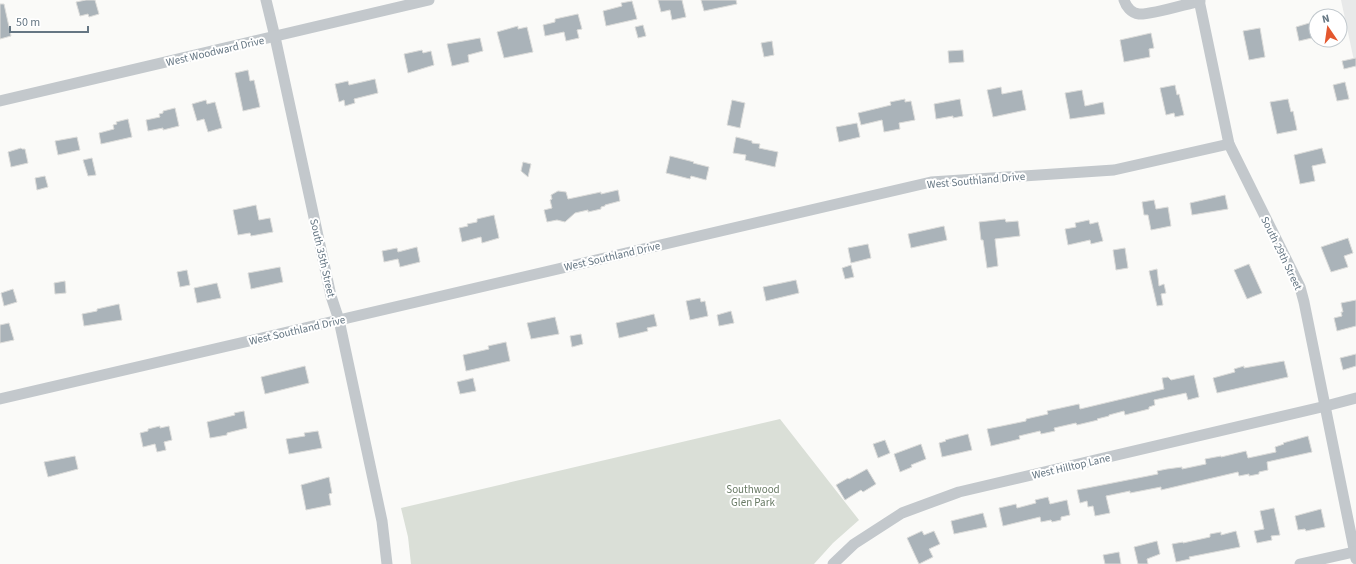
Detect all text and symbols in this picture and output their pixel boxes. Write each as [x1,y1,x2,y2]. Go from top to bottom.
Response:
scale bar [10,8,88,34]
north arrow [1308,8,1348,48]
text: N [1321,11,1331,27]
text: 50 m [16,14,40,31]
street label: West Woodward Drive [165,33,266,70]
street label: West Southland Drive [926,169,1026,192]
street label: South 29th Street [1257,214,1306,293]
street label: South 35th Street [306,217,339,299]
street label: West Southland Drive [562,238,662,275]
street label: West Southland Drive [247,312,347,349]
street label: West Hilltop Lane [1030,450,1112,483]
park label: Southwood Glen Park [726,482,780,510]

